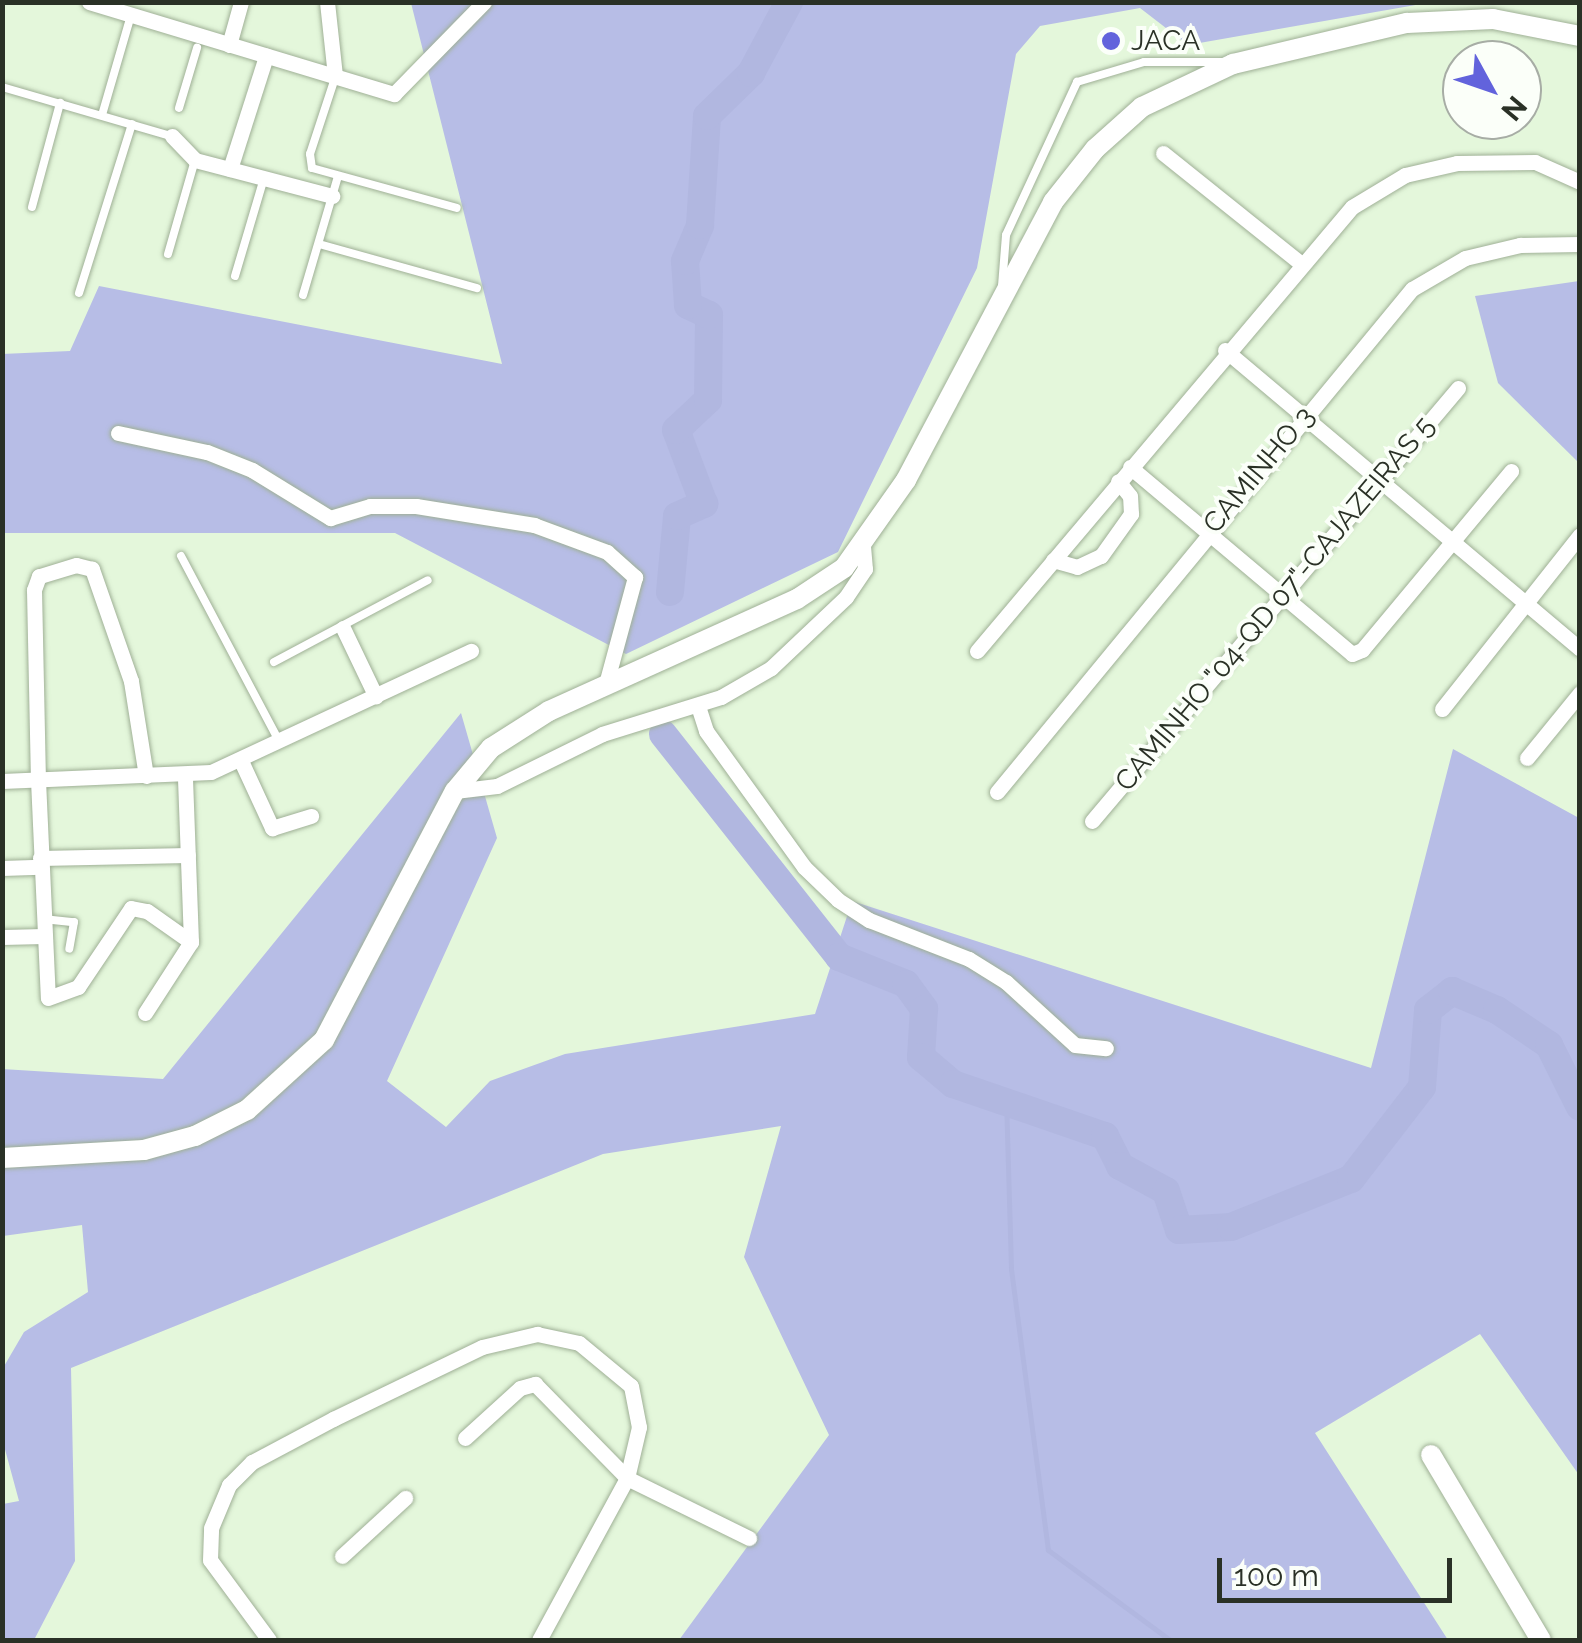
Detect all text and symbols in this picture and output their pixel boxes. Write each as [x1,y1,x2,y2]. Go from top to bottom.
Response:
place label: JACA [1131,24,1200,58]
marker: JACA [1100,30,1122,52]
north arrow [1442,40,1542,140]
text: N [1494,90,1533,127]
street label: CAMINHO 3 [1196,400,1322,540]
street label: CAMINHO "04-QD 07"-CAJAZEIRAS 5 [1108,410,1442,798]
scale bar [1222,1538,1457,1600]
text: 100 m [1234,1558,1319,1593]

